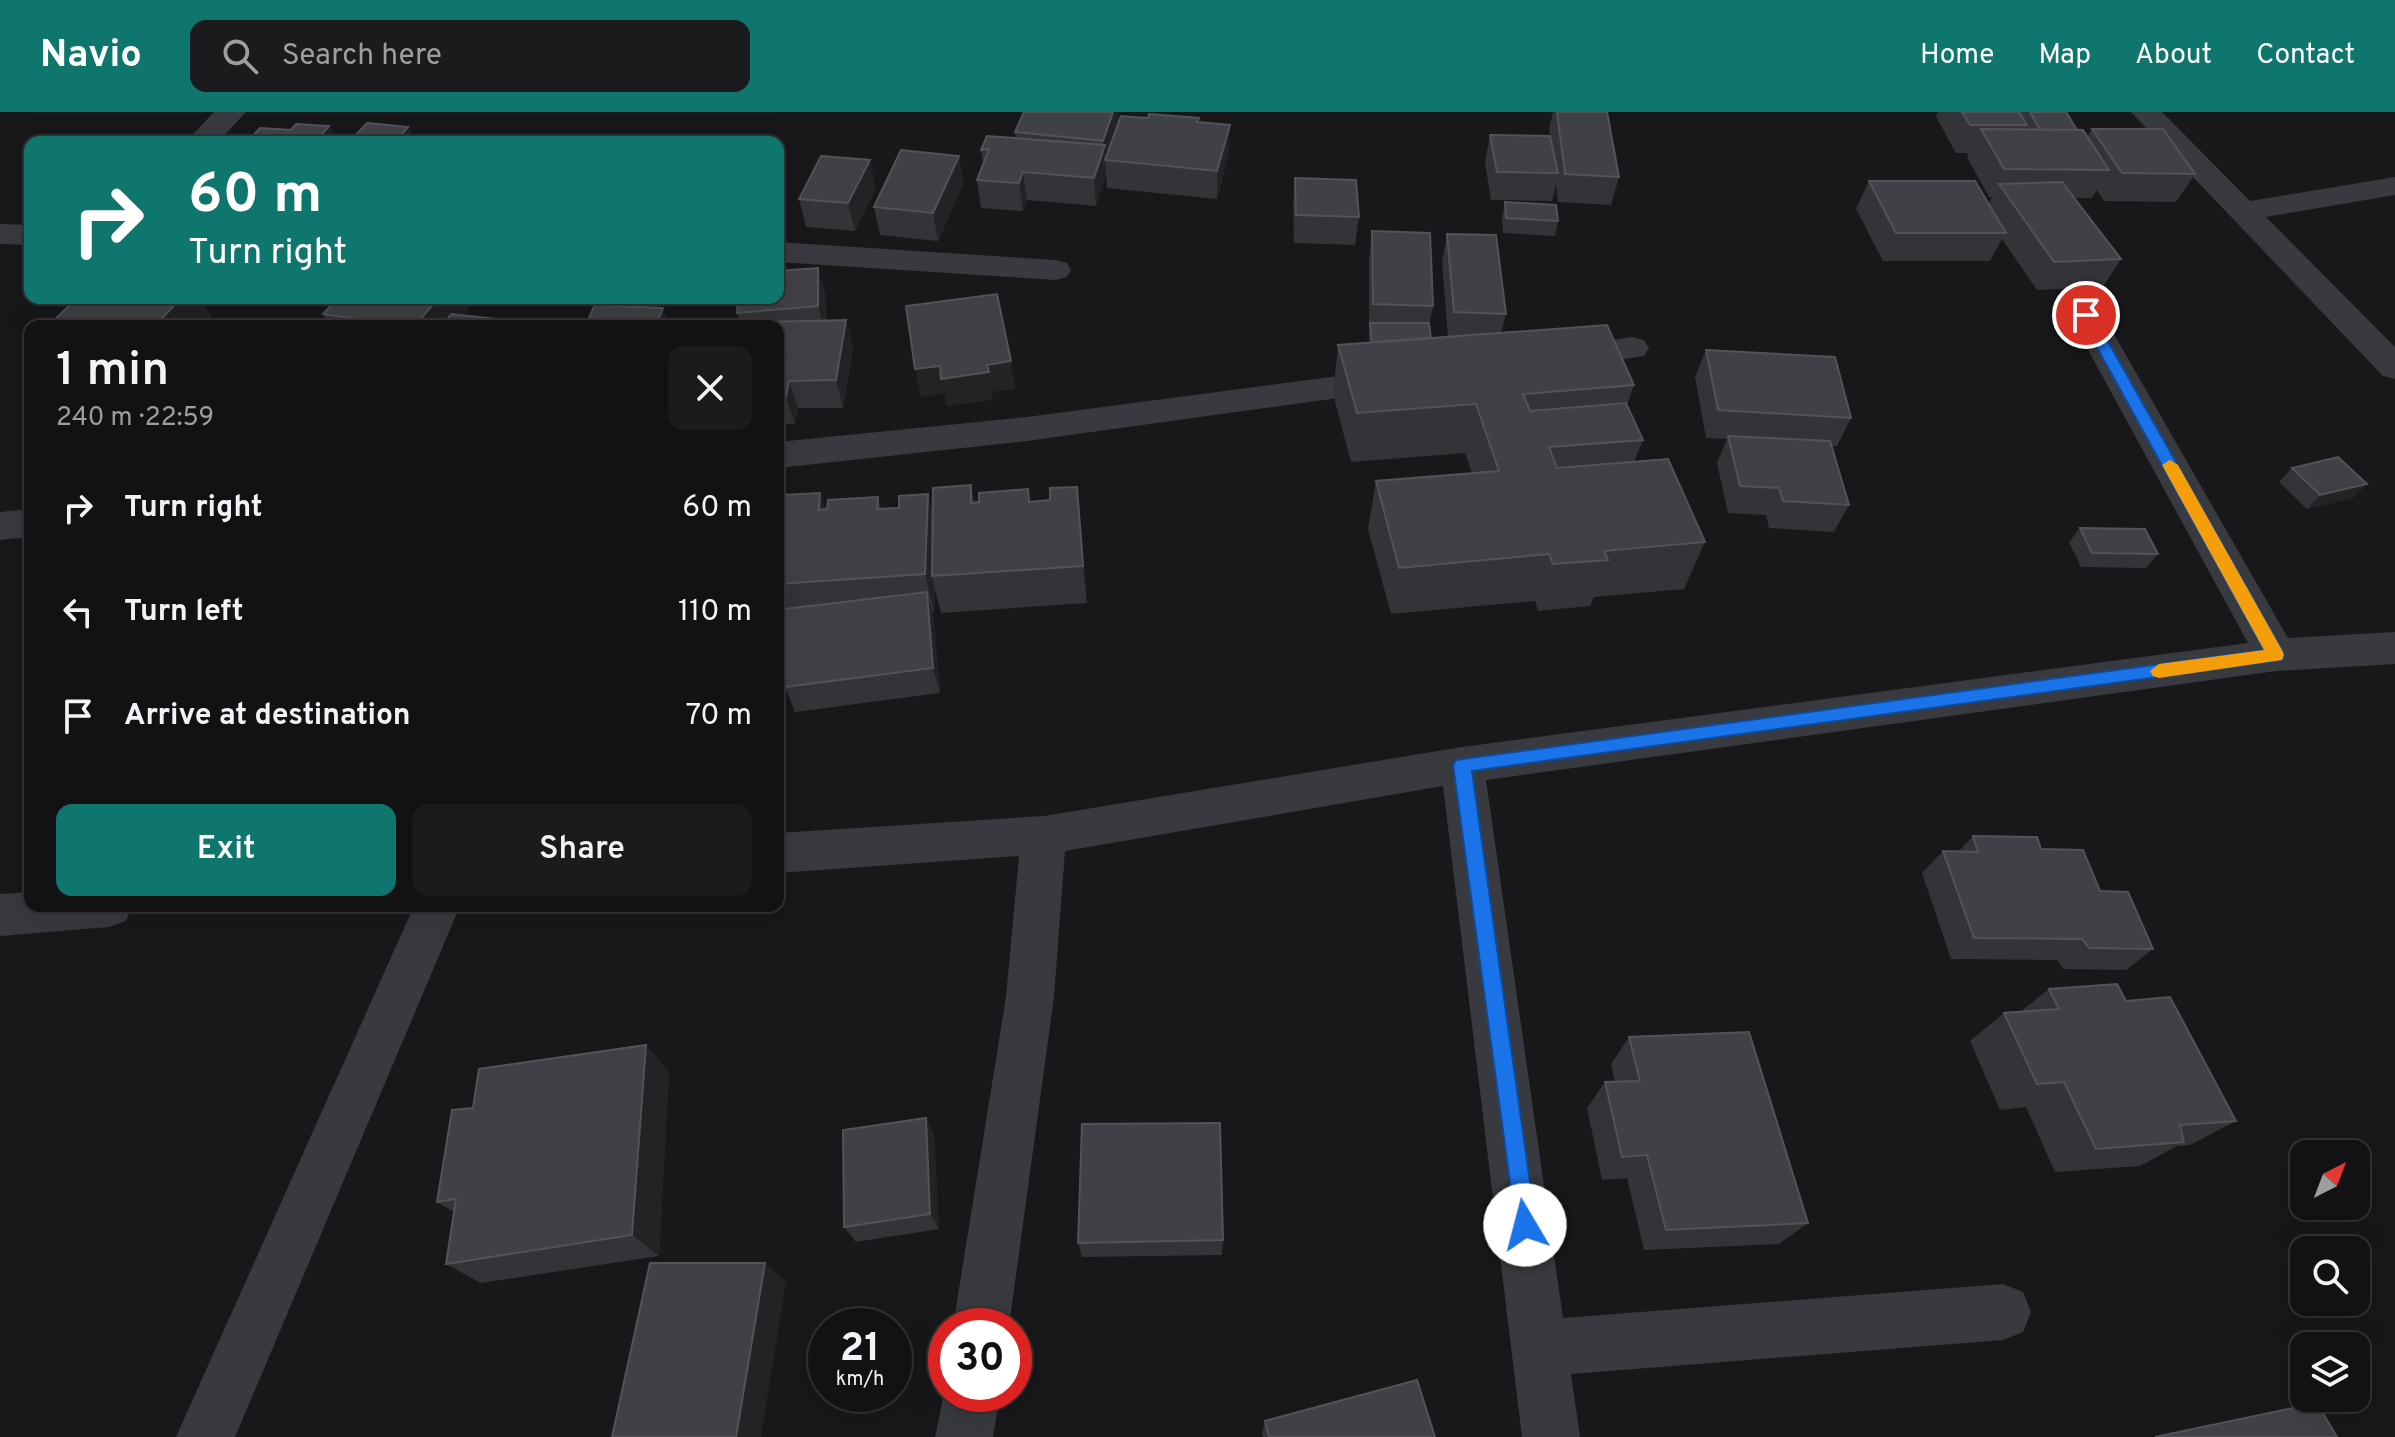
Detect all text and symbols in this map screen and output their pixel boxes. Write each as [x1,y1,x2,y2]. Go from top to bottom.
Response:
search box [190,20,750,92]
text: Navio [40,32,142,81]
icon: search [218,34,262,78]
text: Search here [282,38,442,75]
text: Home [1920,38,1994,74]
text: Map [2038,38,2091,74]
text: About [2135,38,2212,74]
text: Contact [2256,38,2355,74]
text: 60 m [188,162,322,232]
icon: right [56,168,160,272]
text: Turn right [188,231,347,277]
pin [2052,281,2120,349]
icon: arrive [2064,293,2108,337]
text: 1 min [56,342,169,402]
button: close [668,346,752,430]
text: 240 m · 22:59 [56,402,214,435]
icon: right [56,486,100,530]
text: Turn right [124,490,262,527]
text: 60 m [682,490,752,527]
icon: left [56,590,100,634]
text: Turn left [124,594,244,631]
text: 110 m [678,594,752,631]
icon: arrive [56,694,100,738]
text: Arrive at destination [124,698,410,735]
text: 70 m [686,698,752,735]
button: Exit [56,804,396,896]
button: Share [412,804,752,896]
north arrow [2290,1140,2370,1220]
map controls [2290,1140,2370,1412]
position arrow [1483,1183,1567,1267]
button: search [2290,1236,2370,1316]
speed limit sign: 30 [928,1308,1032,1412]
text: 21 [840,1325,880,1375]
button: layers [2290,1332,2370,1412]
text: km/h [836,1367,884,1393]

